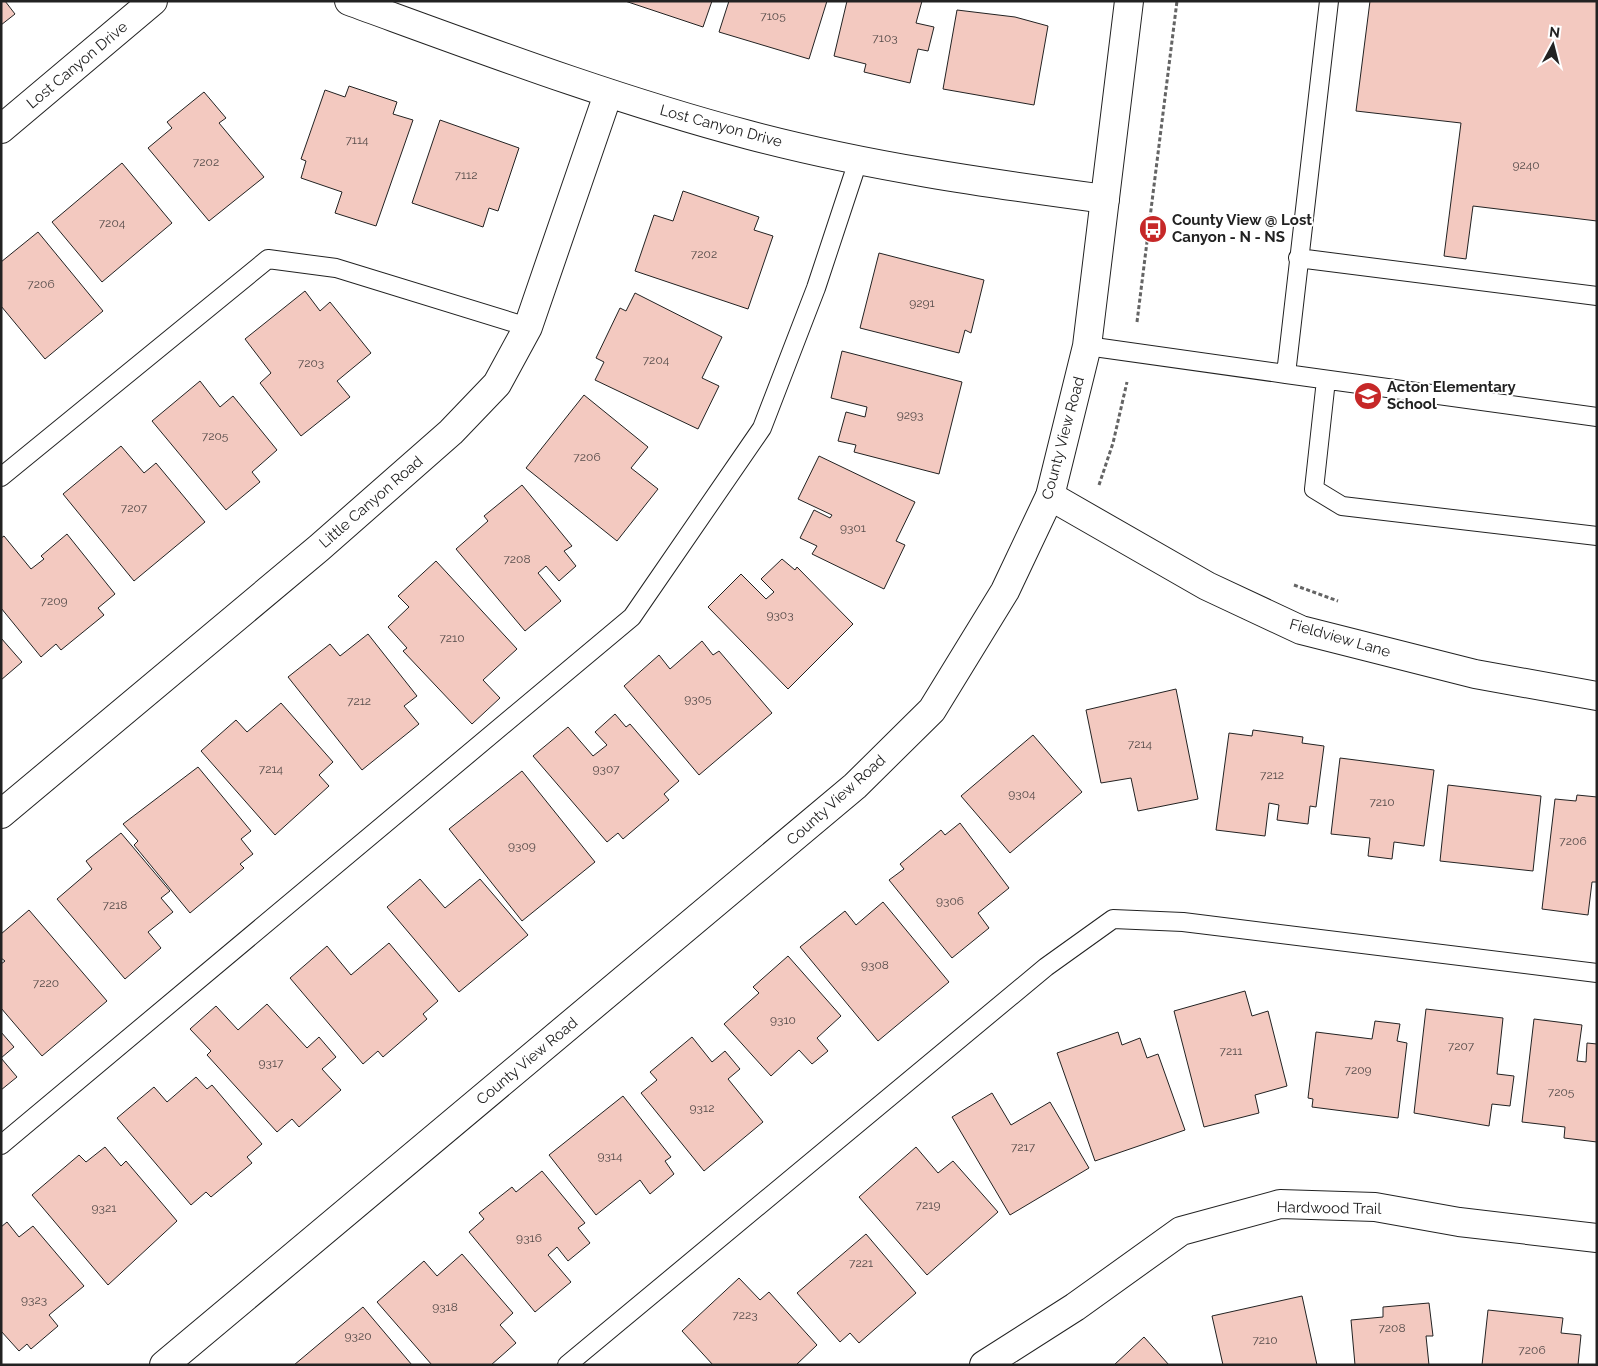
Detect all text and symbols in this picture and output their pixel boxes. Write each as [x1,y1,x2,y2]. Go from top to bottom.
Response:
house number: 7105 [760,9,786,23]
street label: Lost Canyon Drive [23,18,131,112]
north arrow [1528,20,1578,70]
text: N [1548,24,1561,41]
house number: 7103 [872,31,898,45]
street label: Lost Canyon Drive [658,101,784,151]
house number: 7114 [345,133,369,147]
house number: 7202 [193,155,219,169]
house number: 9240 [1512,158,1540,172]
house number: 7112 [455,168,477,182]
place label: County View @ Lost Canyon - N - NS [1172,211,1312,246]
bus stop icon: County View @ Lost Canyon - N - NS [1138,214,1168,244]
house number: 7204 [99,216,126,230]
house number: 7202 [691,247,717,261]
house number: 7206 [27,277,55,291]
house number: 9291 [909,296,935,310]
house number: 7204 [643,353,670,367]
house number: 7203 [298,356,324,370]
street label: County View Road [1038,375,1088,501]
place label: Acton Elementary School [1387,378,1517,413]
school or university icon: Acton Elementary School [1353,381,1383,411]
house number: 9293 [897,408,923,422]
house number: 7205 [202,429,229,443]
house number: 7206 [573,450,601,464]
street label: Little Canyon Road [316,452,426,552]
house number: 7207 [121,501,148,515]
house number: 9301 [840,521,866,535]
house number: 7208 [503,552,531,566]
house number: 7209 [40,594,68,608]
house number: 9303 [766,608,794,622]
street label: Fieldview Lane [1287,615,1393,661]
house number: 7210 [439,631,465,645]
house number: 9305 [684,692,712,706]
house number: 7212 [347,694,371,708]
house number: 7214 [1128,737,1153,751]
street label: County View Road [783,751,889,849]
house number: 7214 [259,762,284,776]
house number: 9307 [592,762,620,776]
house number: 7212 [1260,768,1284,782]
house number: 9304 [1008,787,1036,801]
house number: 7210 [1369,795,1395,809]
house number: 7206 [1559,834,1587,848]
house number: 9309 [508,839,536,853]
house number: 9306 [936,894,964,908]
house number: 7218 [103,898,127,912]
house number: 9308 [861,958,889,972]
house number: 7220 [33,976,59,990]
street label: County View Road [473,1013,581,1109]
house number: 9310 [770,1013,796,1027]
house number: 7207 [1448,1039,1475,1053]
house number: 7211 [1220,1044,1242,1058]
house number: 9317 [259,1056,284,1070]
house number: 7209 [1344,1063,1372,1077]
house number: 7205 [1548,1085,1575,1099]
house number: 9312 [690,1101,714,1115]
house number: 7217 [1011,1140,1036,1154]
house number: 9314 [597,1149,623,1163]
house number: 7219 [916,1198,940,1212]
street label: Hardwood Trail [1277,1198,1382,1218]
house number: 9321 [92,1201,116,1215]
house number: 9316 [516,1231,542,1245]
house number: 7221 [849,1256,873,1270]
house number: 9323 [21,1293,47,1307]
house number: 9318 [432,1300,458,1314]
house number: 7223 [732,1308,758,1322]
house number: 7208 [1378,1321,1406,1335]
house number: 9320 [344,1329,372,1343]
house number: 7210 [1252,1333,1278,1347]
house number: 7206 [1518,1343,1546,1357]

